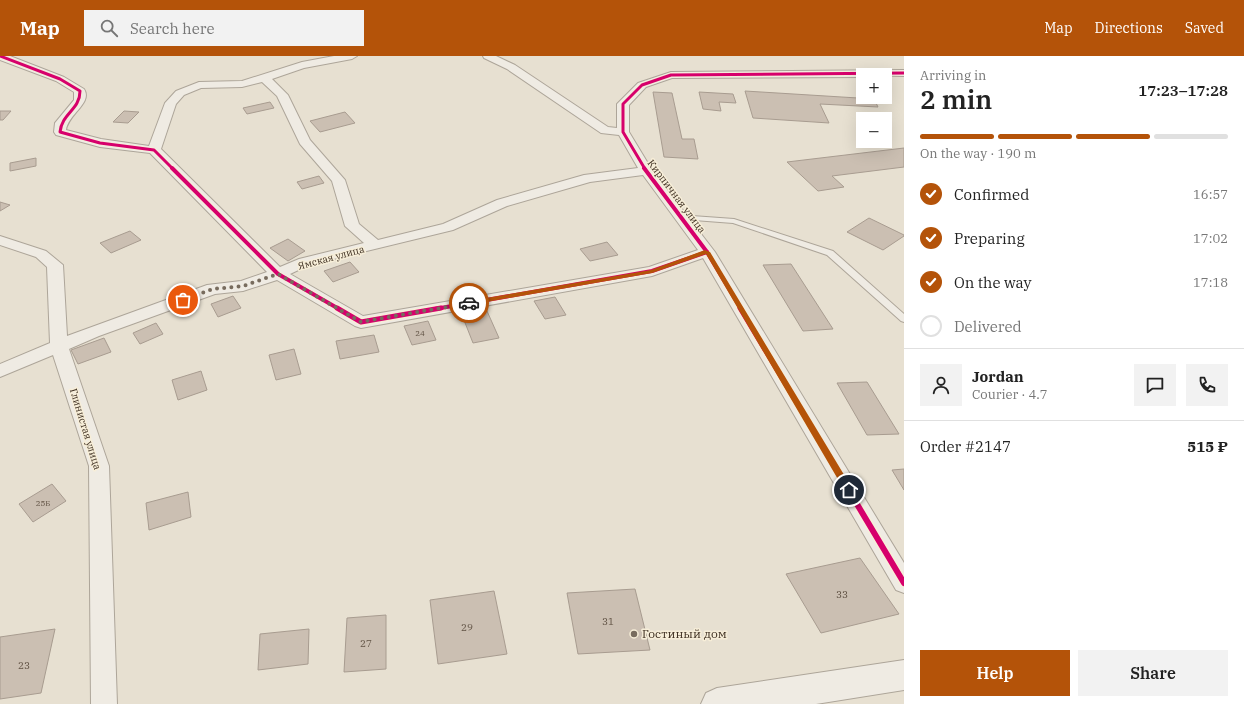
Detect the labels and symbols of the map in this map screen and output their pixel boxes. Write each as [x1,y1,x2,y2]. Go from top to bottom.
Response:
street label: Кирпичная улица [645,157,709,236]
street label: Ямская улица [296,242,366,273]
pin [166,283,200,317]
courier [449,283,489,323]
house number: 24 [415,328,425,338]
street label: Глинистая улица [67,387,104,472]
pin [832,473,866,507]
house number: 25Б [36,498,50,508]
house number: 33 [836,588,848,601]
house number: 31 [602,615,614,628]
house number: 29 [461,621,473,634]
place label: Гостиный дом [642,626,727,641]
marker: Гостиный дом [629,629,639,639]
house number: 27 [360,637,372,650]
house number: 23 [18,659,30,672]

